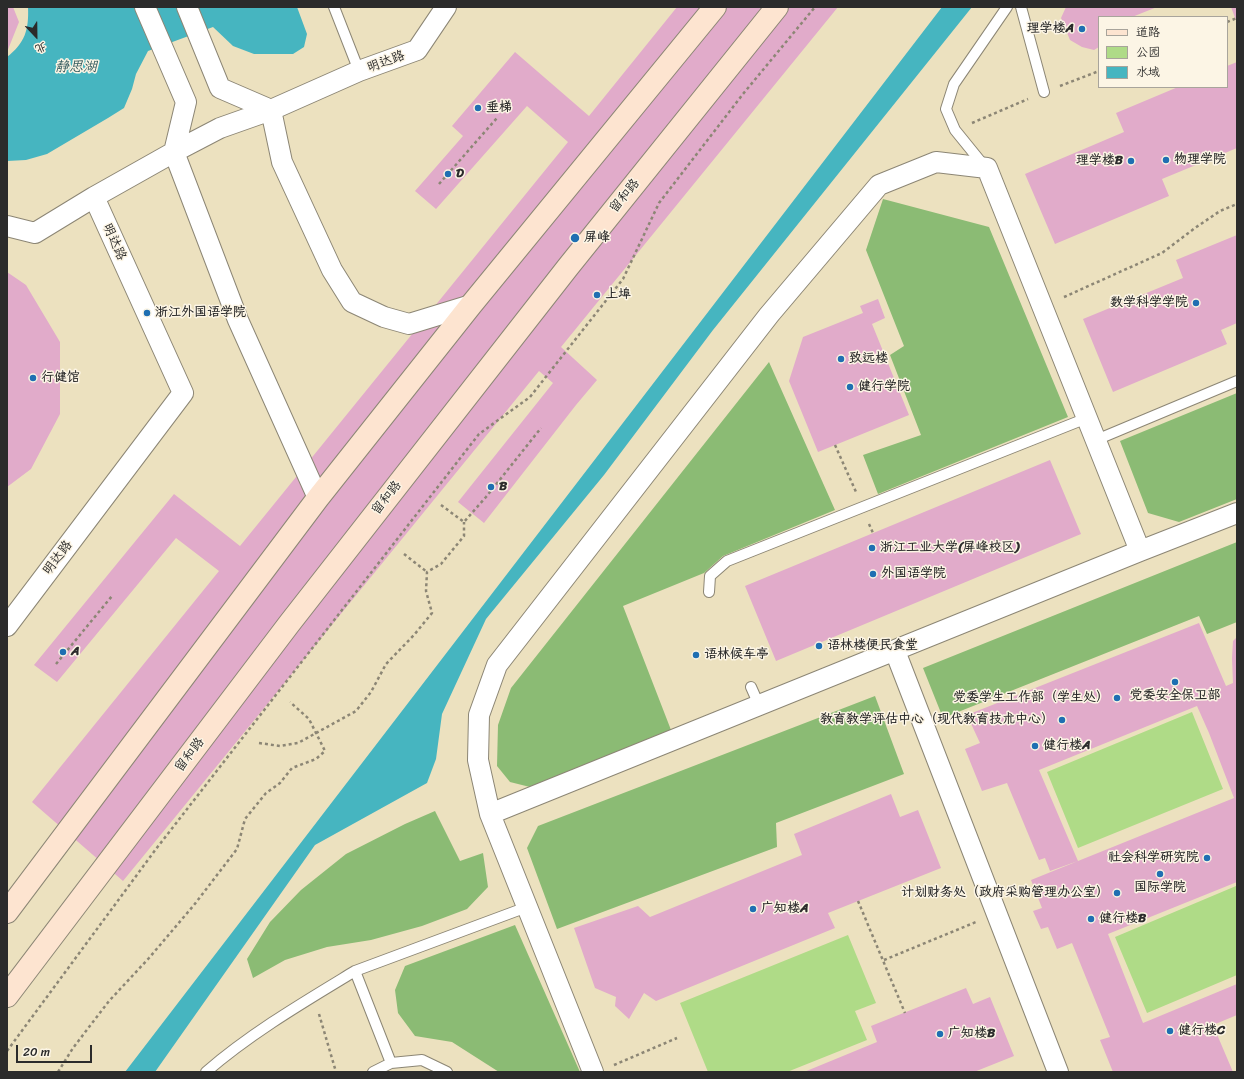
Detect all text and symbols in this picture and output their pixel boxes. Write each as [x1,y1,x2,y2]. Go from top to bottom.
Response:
north arrow [16,16,56,56]
legend [1098,16,1228,88]
place label: 理学楼A [1026,21,1074,37]
text: 道路 [1136,21,1160,43]
marker: 理学楼A [1077,24,1087,34]
text: 北 [32,37,49,58]
text: 公园 [1136,41,1160,63]
street label: 明达路 [365,48,407,76]
water label: 静思湖 [55,59,97,75]
text: 水域 [1136,61,1160,83]
place label: 垂梯 [486,100,512,116]
marker: 垂梯 [473,103,483,113]
place label: 物理学院 [1174,152,1226,168]
place label: 理学楼B [1076,153,1123,169]
marker: 物理学院 [1161,155,1171,165]
marker: 理学楼B [1126,156,1136,166]
place label: D [456,166,464,182]
marker: D [443,169,453,179]
street label: 留和路 [607,176,643,216]
street label: 明达路 [99,221,129,263]
place label: 屏峰 [584,230,610,246]
marker: 屏峰 [569,232,581,244]
place label: 上埠 [605,287,631,303]
marker: 上埠 [592,290,602,300]
place label: 数学科学学院 [1110,295,1188,311]
marker: 数学科学学院 [1191,298,1201,308]
place label: 浙江外国语学院 [155,305,246,321]
marker: 浙江外国语学院 [142,308,152,318]
place label: 致远楼 [849,351,888,367]
marker: 致远楼 [836,354,846,364]
place label: 行健馆 [41,370,80,386]
marker: 行健馆 [28,373,38,383]
place label: 健行学院 [858,379,910,395]
marker: 健行学院 [845,382,855,392]
street label: 留和路 [369,478,405,518]
place label: B [499,479,507,495]
marker: B [486,482,496,492]
street label: 明达路 [40,538,76,578]
place label: 浙江工业大学(屏峰校区) [880,540,1019,556]
marker: 浙江工业大学(屏峰校区) [867,543,877,553]
place label: 外国语学院 [881,566,946,582]
marker: 外国语学院 [868,569,878,579]
place label: 语林楼便民食堂 [827,638,918,654]
marker: 语林楼便民食堂 [814,641,824,651]
place label: A [71,644,80,660]
marker: A [58,647,68,657]
place label: 语林候车亭 [704,647,769,663]
marker: 语林候车亭 [691,650,701,660]
marker: 党委安全保卫部 [1170,677,1180,687]
place label: 党委安全保卫部 [1130,688,1220,704]
place label: 党委学生工作部（学生处） [953,690,1109,706]
marker: 党委学生工作部（学生处） [1112,693,1122,703]
place label: 教育教学评估中心（现代教育技术中心） [820,712,1054,728]
marker: 教育教学评估中心（现代教育技术中心） [1057,715,1067,725]
street label: 留和路 [172,735,208,775]
place label: 健行楼A [1043,738,1091,754]
marker: 健行楼A [1030,741,1040,751]
place label: 社会科学研究院 [1108,850,1199,866]
marker: 社会科学研究院 [1202,853,1212,863]
marker: 国际学院 [1155,869,1165,879]
place label: 国际学院 [1134,880,1186,896]
place label: 计划财务处（政府采购管理办公室） [901,885,1109,901]
marker: 计划财务处（政府采购管理办公室） [1112,888,1122,898]
place label: 广知楼A [761,901,809,917]
marker: 广知楼A [748,904,758,914]
place label: 健行楼B [1099,911,1146,927]
marker: 健行楼B [1086,914,1096,924]
place label: 健行楼C [1178,1023,1225,1039]
place label: 广知楼B [948,1026,995,1042]
marker: 健行楼C [1165,1026,1175,1036]
marker: 广知楼B [935,1029,945,1039]
scale bar [18,1037,94,1063]
text: 20 m [23,1041,50,1063]

